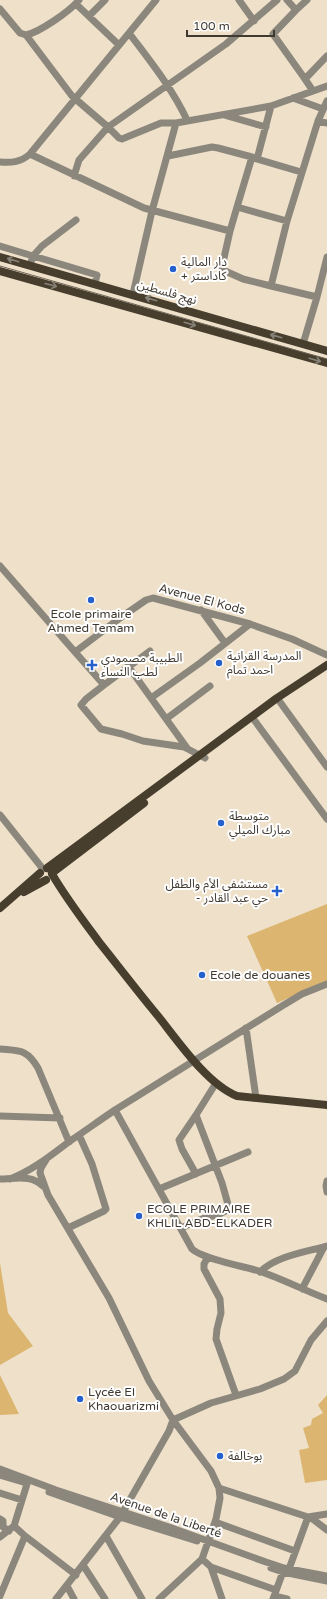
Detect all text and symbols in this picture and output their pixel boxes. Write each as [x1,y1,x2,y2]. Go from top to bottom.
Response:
scale bar [187,12,274,38]
text: 100 m [193,19,230,33]
place label: دار المالية + كاداستر [181,255,228,283]
one-way arrow [7,256,20,263]
marker: دار المالية + كاداستر [168,264,178,274]
street label: نهج فلسطين [135,277,198,309]
one-way arrow [44,282,57,290]
one-way arrow [145,295,158,302]
one-way arrow [183,321,196,328]
one-way arrow [270,332,283,339]
one-way arrow [308,357,321,364]
street label: Avenue El Kods [157,581,247,617]
marker: Ecole primaire Ahmed Temam [86,595,96,605]
place label: Ecole primaire Ahmed Temam [48,607,134,635]
place label: المدرسة القرانية احمد تمام [227,649,302,679]
place label: الطبيبة مصمودي لطب النساء [101,651,182,679]
marker: المدرسة القرانية احمد تمام [214,658,224,668]
marker: الطبيبة مصمودي لطب النساء [86,659,98,671]
place label: متوسطة مبارك الميلي [229,809,291,840]
marker: متوسطة مبارك الميلي [216,818,226,828]
place label: مستشفي الأم والطفل - حي عبد القادر [166,877,268,908]
marker: مستشفي الأم والطفل - حي عبد القادر [271,885,283,897]
place label: Ecole de douanes [210,968,311,982]
marker: Ecole de douanes [197,970,207,980]
place label: ECOLE PRIMAIRE KHLIL ABD-ELKADER [147,1202,272,1230]
marker: ECOLE PRIMAIRE KHLIL ABD-ELKADER [134,1211,144,1221]
place label: Lycée El Khaouarizmi [88,1385,159,1413]
marker: Lycée El Khaouarizmi [75,1394,85,1404]
place label: بوخالفة [228,1449,262,1463]
marker: بوخالفة [215,1451,225,1461]
street label: Avenue de la Liberté [109,1489,224,1541]

